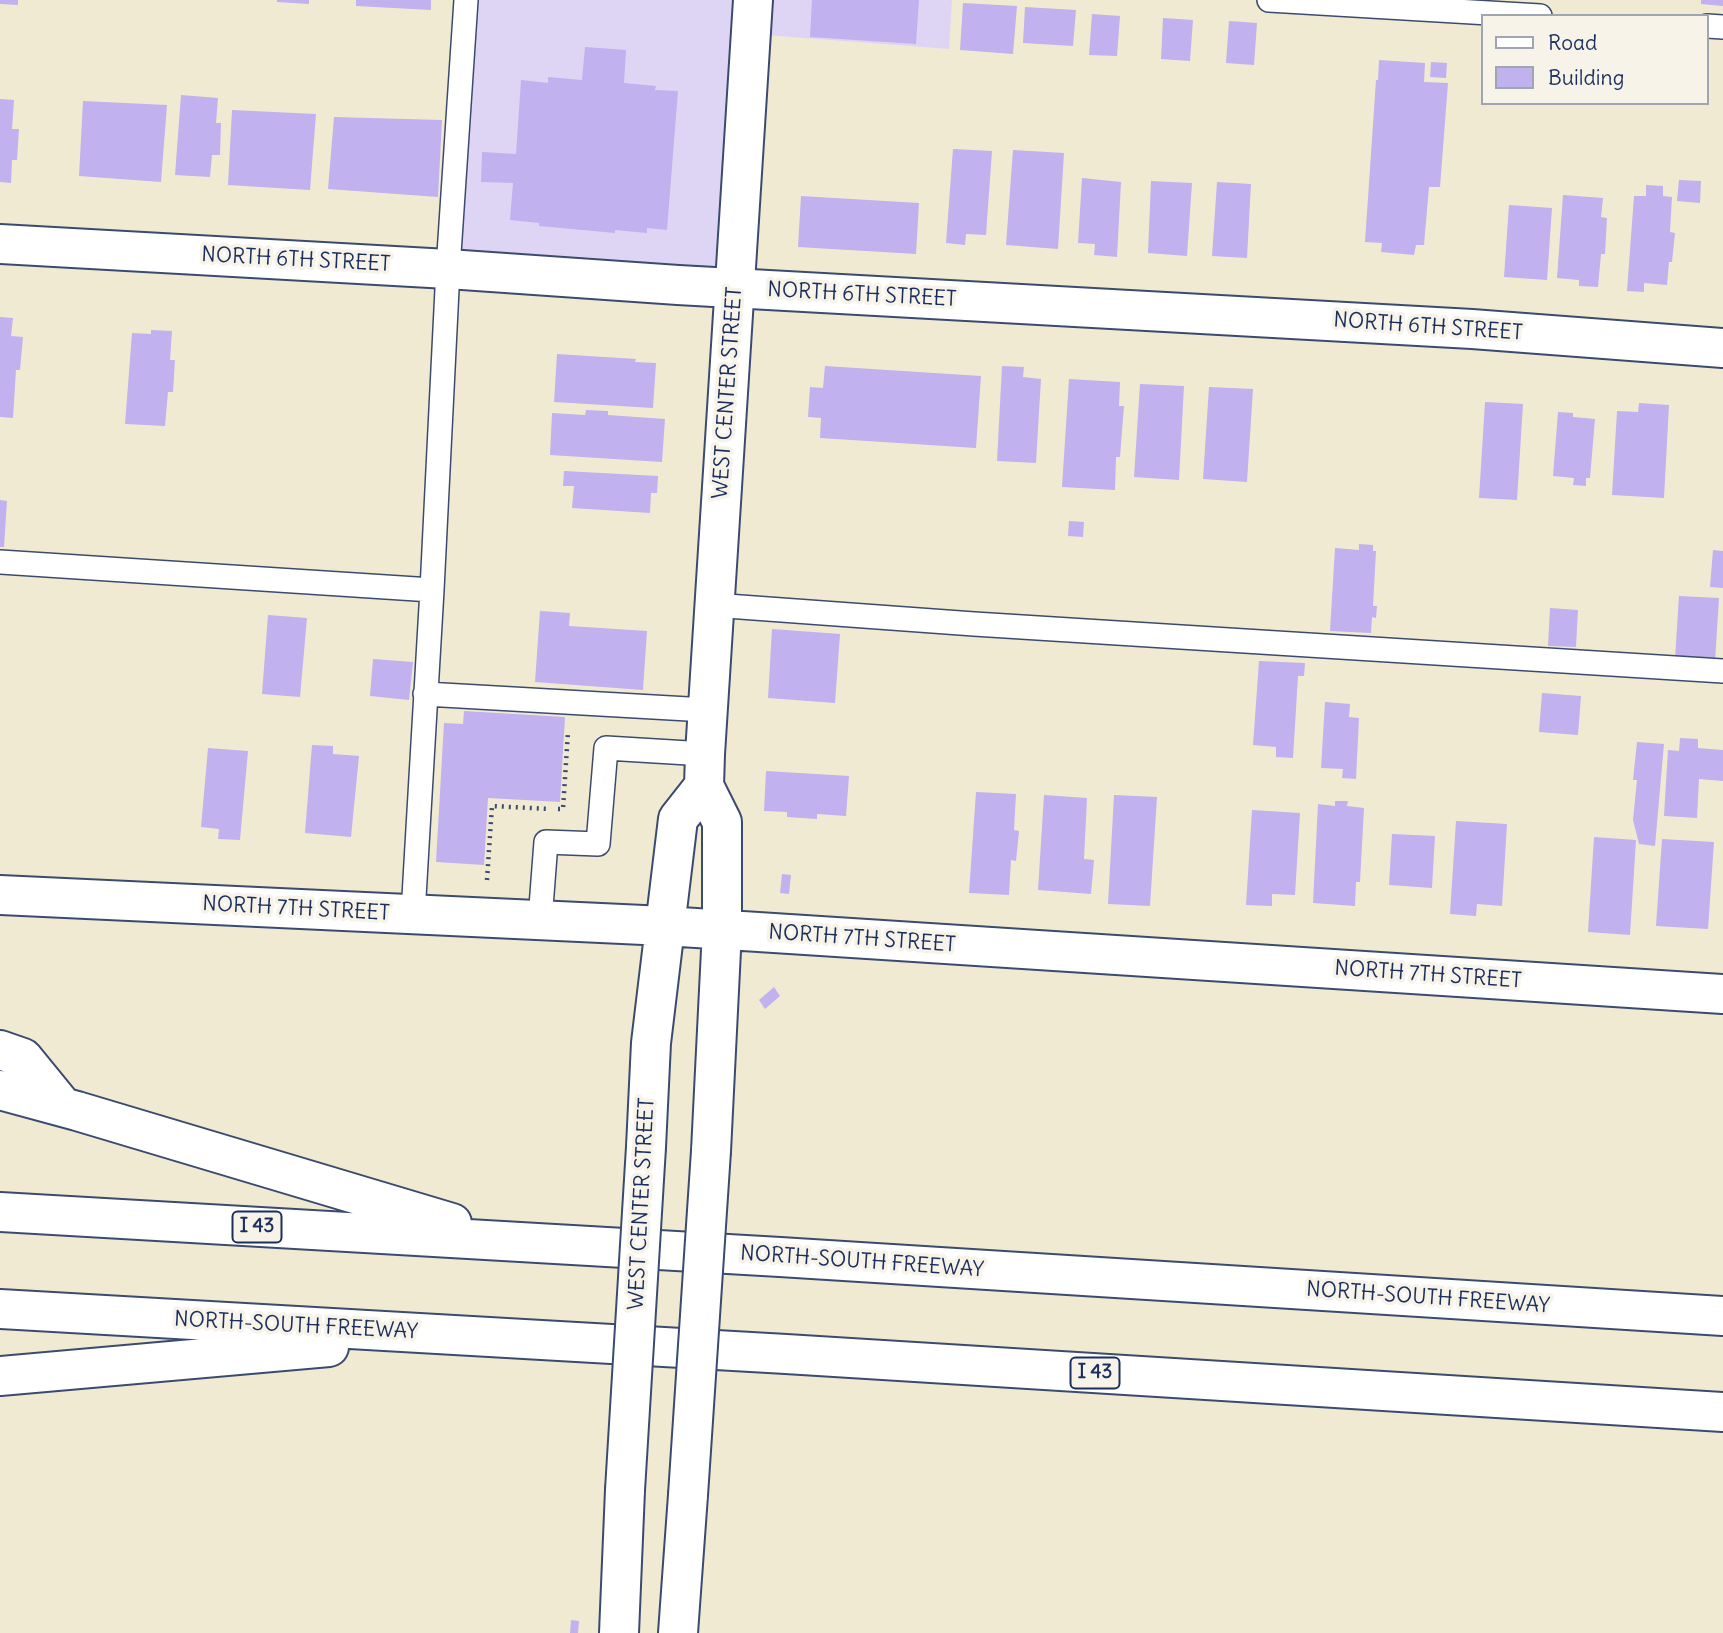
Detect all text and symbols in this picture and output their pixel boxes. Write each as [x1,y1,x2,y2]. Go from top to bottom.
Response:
legend [1482,14,1709,105]
text: Road [1548,29,1597,56]
text: Building [1548,64,1624,91]
street label: NORTH 6TH STREET [201,242,391,278]
street label: NORTH 6TH STREET [767,277,957,313]
street label: WEST CENTER STREET [708,286,748,500]
street label: NORTH 6TH STREET [1333,308,1523,346]
street label: NORTH 7TH STREET [202,892,390,926]
street label: NORTH 7TH STREET [768,920,956,958]
street label: NORTH 7TH STREET [1334,956,1522,994]
street label: WEST CENTER STREET [624,1097,660,1311]
road number: I 43 [232,1212,282,1242]
street label: NORTH-SOUTH FREEWAY [739,1241,985,1283]
street label: NORTH-SOUTH FREEWAY [1305,1277,1551,1319]
street label: NORTH-SOUTH FREEWAY [173,1307,419,1345]
road number: I 43 [1070,1358,1120,1388]

